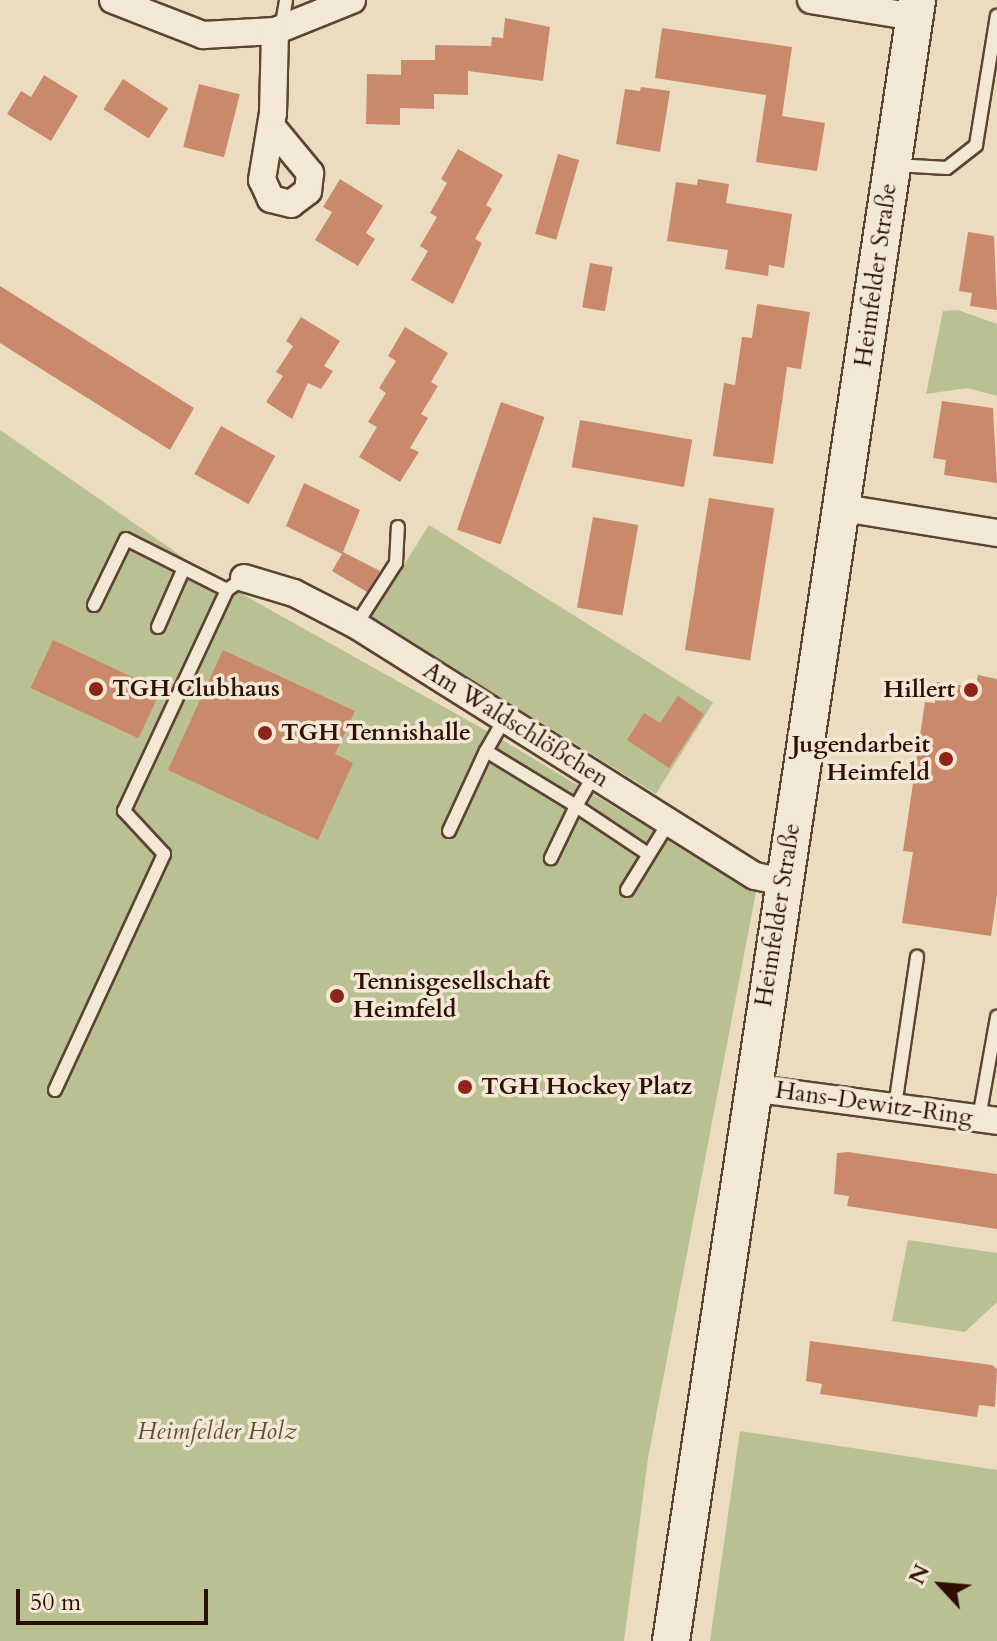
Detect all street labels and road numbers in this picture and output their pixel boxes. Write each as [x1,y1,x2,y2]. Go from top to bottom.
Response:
street label: Heimfelder Straße [849,181,903,369]
street label: Am Waldschlößchen [418,656,614,794]
street label: Heimfelder Straße [749,821,807,1009]
street label: Hans-Dewitz-Ring [774,1076,974,1132]

